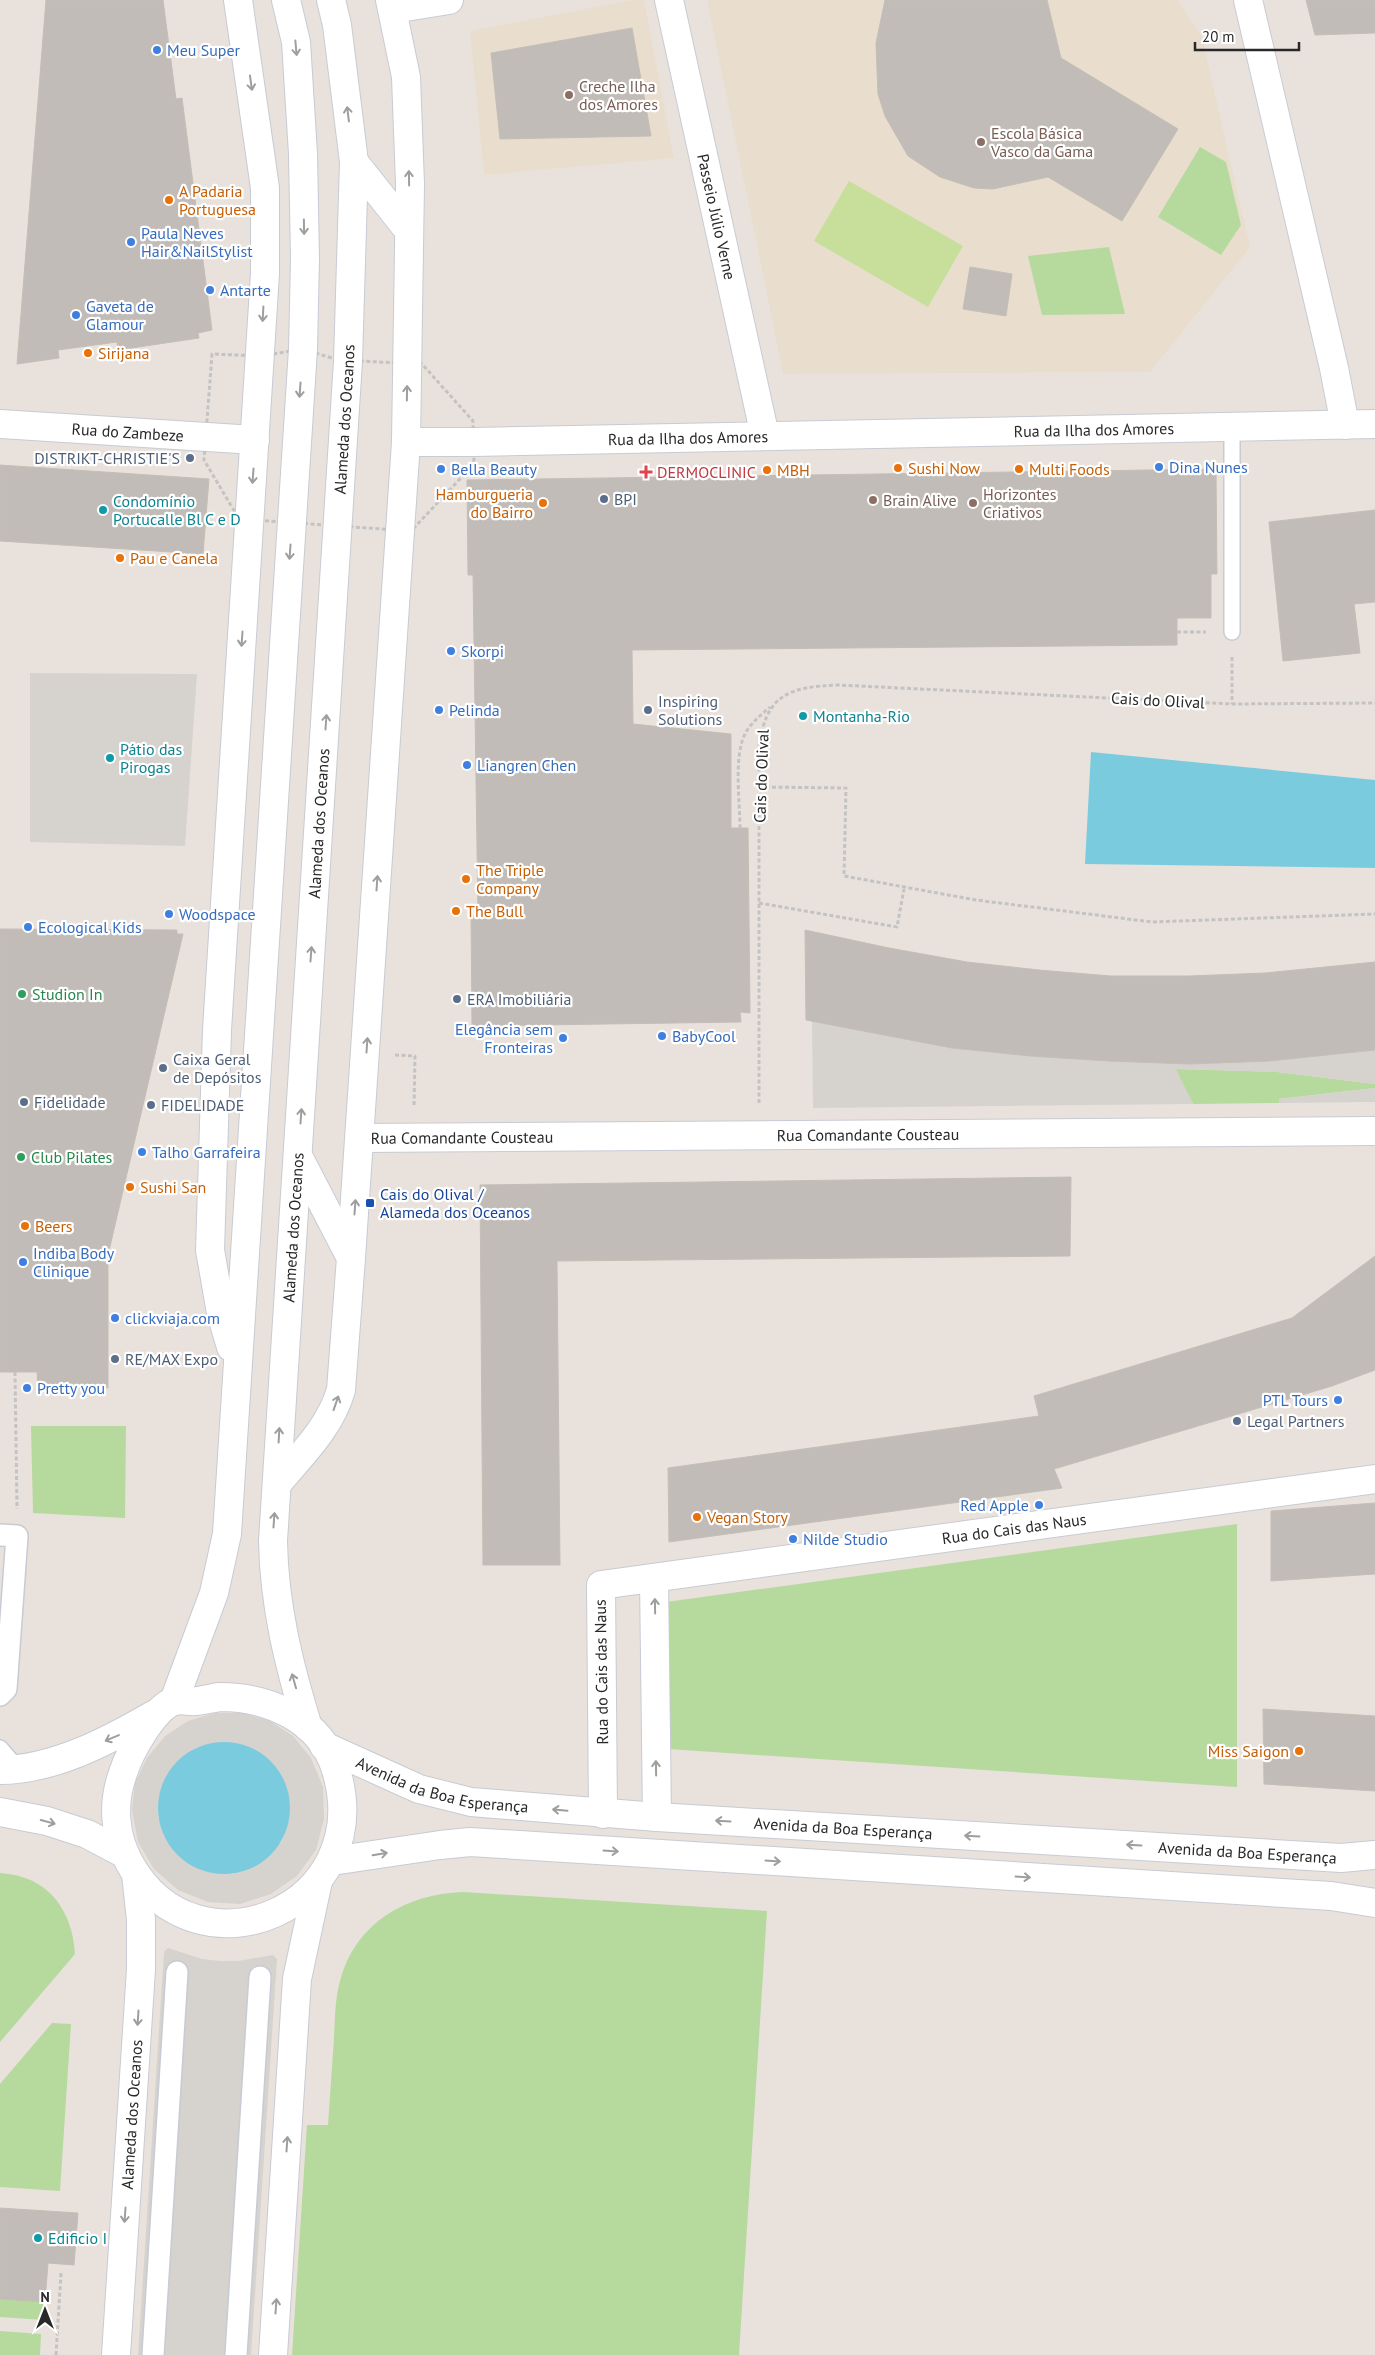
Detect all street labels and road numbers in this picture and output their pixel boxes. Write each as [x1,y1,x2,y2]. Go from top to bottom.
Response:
street label: Passeio Júlio Verne [693,152,740,282]
street label: Alameda dos Oceanos [330,344,359,495]
street label: Rua da Ilha dos Amores [1014,418,1174,441]
street label: Rua do Zambeze [71,419,184,446]
street label: Rua da Ilha dos Amores [608,426,769,449]
street label: Cais do Olival [1111,688,1206,712]
street label: Cais do Olival [749,728,773,823]
street label: Alameda dos Oceanos [304,748,333,899]
street label: Rua Comandante Cousteau [777,1124,959,1145]
street label: Rua Comandante Cousteau [371,1127,553,1148]
street label: Alameda dos Oceanos [278,1152,308,1303]
street label: Rua do Cais das Naus [941,1509,1088,1548]
street label: Rua do Cais das Naus [590,1599,612,1745]
street label: Avenida da Boa Esperança [353,1752,529,1817]
street label: Avenida da Boa Esperança [753,1813,933,1843]
street label: Avenida da Boa Esperança [1158,1837,1337,1868]
street label: Alameda dos Oceanos [117,2039,146,2190]

